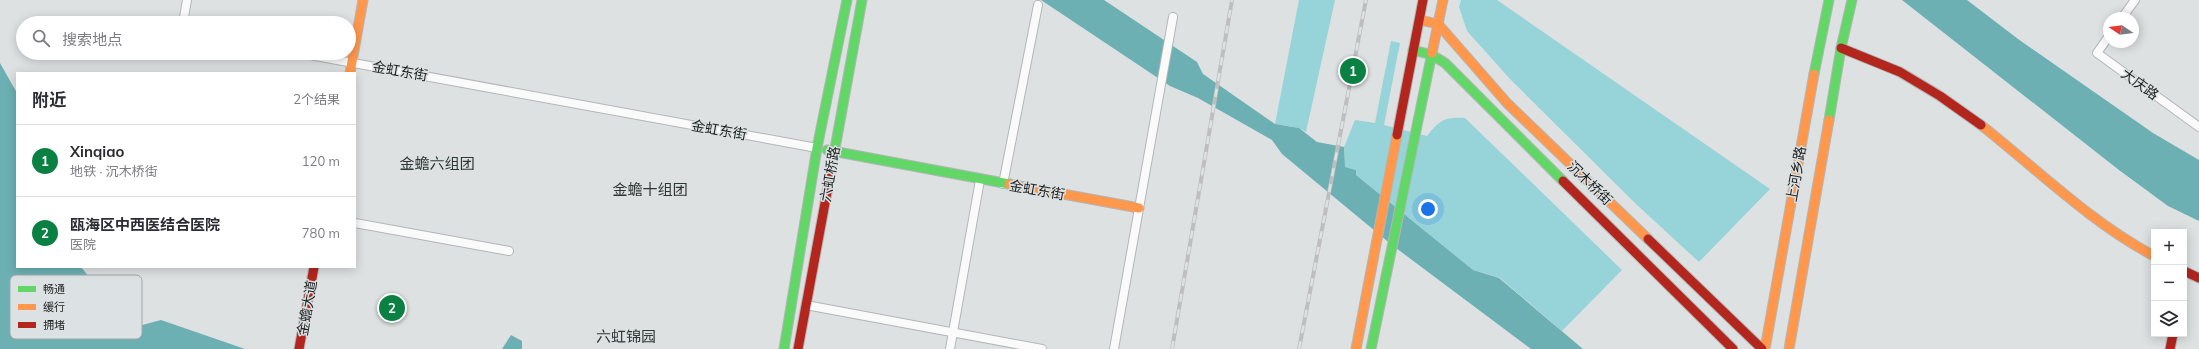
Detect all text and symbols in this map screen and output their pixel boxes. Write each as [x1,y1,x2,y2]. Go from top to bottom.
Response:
north arrow [2103,12,2139,48]
search box [16,16,356,60]
icon: search [30,27,52,49]
text: 搜索地点 [62,30,122,49]
pin: 1 [1340,56,1366,86]
street label: 金虹东街 [371,57,429,85]
street label: 大庆路 [2118,64,2162,104]
text: 附近 [32,89,66,110]
text: 2个结果 [293,91,340,107]
street label: 金虹东街 [690,116,748,144]
text: Xinqiao [70,142,124,161]
street label: 六虹桥路 [816,145,844,203]
street label: 上河乡路 [1782,145,1810,203]
text: 1 [41,153,49,169]
text: 120 m [302,153,340,169]
district label: 金蟾六组团 [399,154,475,173]
street label: 沉木桥街 [1564,157,1616,209]
text: 地铁 · 沉木桥街 [70,163,158,179]
street label: 金虹东街 [1008,176,1066,204]
district label: 金蟾十组团 [612,180,688,199]
your location [1418,199,1438,219]
text: 瓯海区中西医结合医院 [70,215,220,234]
text: 2 [41,225,49,241]
text: 780 m [302,225,340,241]
map controls [2151,229,2187,337]
button: + [2151,229,2187,265]
text: 医院 [70,236,96,252]
button: − [2151,265,2187,301]
legend [10,275,142,339]
street label: 金蟾大道 [293,279,321,337]
text: 畅通 [43,282,65,296]
pin: 2 [379,293,405,323]
text: 缓行 [43,300,65,314]
button: layers [2151,301,2187,337]
text: 拥堵 [43,318,65,332]
district label: 六虹锦园 [596,327,656,346]

